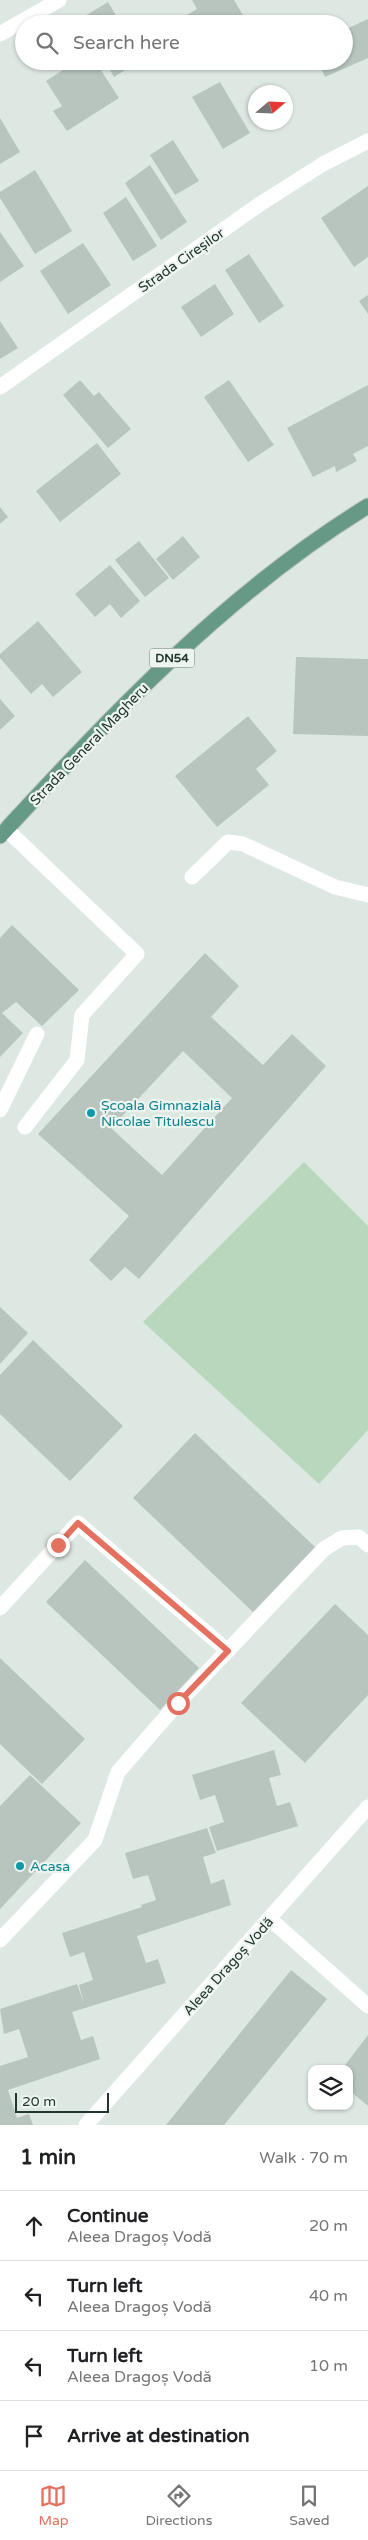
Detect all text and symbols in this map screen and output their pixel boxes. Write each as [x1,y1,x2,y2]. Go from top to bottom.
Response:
search box [15,15,353,70]
icon: search [33,29,61,57]
text: Search here [73,32,180,54]
north arrow [248,85,293,130]
street label: Strada Cireșilor [135,224,228,296]
road number: DN54 [150,648,194,668]
street label: Strada General Magheru [27,680,152,809]
place label: Școala Gimnazială Nicolae Titulescu [101,1097,221,1130]
marker: Școala Gimnazială Nicolae Titulescu [85,1107,97,1119]
route end [47,1534,70,1557]
route start [167,1692,190,1715]
place label: Acasa [30,1858,70,1875]
marker: Acasa [14,1860,26,1872]
street label: Aleea Dragoș Vodă [180,1914,277,2019]
map controls [308,2065,353,2110]
button: layers [308,2065,353,2110]
scale bar [15,2090,109,2113]
text: 20 m [22,2093,56,2110]
text: 1 min [20,2145,76,2170]
text: Walk · 70 m [259,2148,348,2168]
text: Continue [67,2205,149,2227]
icon: ahead [20,2212,48,2240]
text: 20 m [309,2216,348,2236]
text: Aleea Dragoș Vodă [67,2227,212,2247]
text: Turn left [67,2275,143,2297]
icon: left [20,2282,48,2310]
text: 40 m [309,2286,348,2306]
text: Aleea Dragoș Vodă [67,2297,212,2317]
text: Turn left [67,2345,143,2367]
icon: left [20,2352,48,2380]
text: 10 m [309,2356,348,2376]
text: Aleea Dragoș Vodă [67,2367,212,2387]
icon: arrive [20,2422,48,2450]
text: Arrive at destination [67,2425,250,2447]
tab: Map [38,2482,69,2529]
tab: Directions [145,2482,212,2529]
tab: Saved [289,2482,330,2529]

